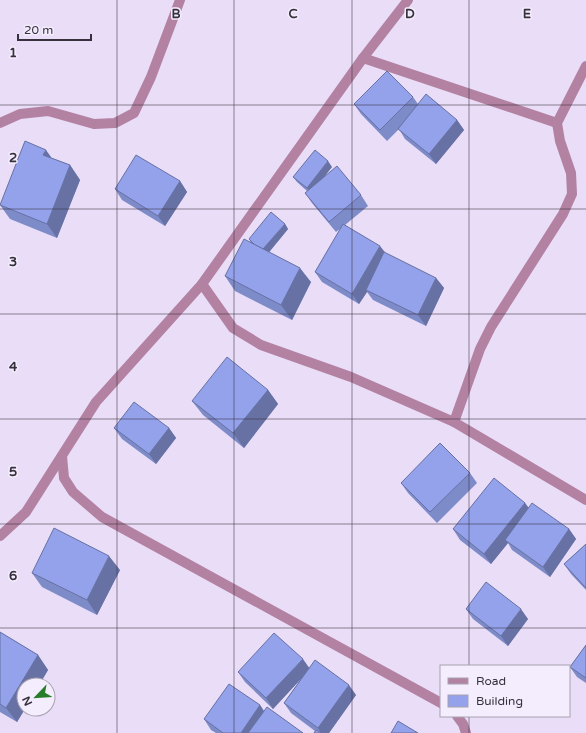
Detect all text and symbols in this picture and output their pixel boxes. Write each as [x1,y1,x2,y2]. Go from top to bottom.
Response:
text: B [171,6,181,22]
text: C [288,6,298,22]
text: D [405,6,415,22]
text: E [523,6,531,22]
scale bar [18,16,91,42]
text: 20 m [24,23,53,37]
text: 1 [9,45,17,61]
text: 2 [9,150,17,166]
text: 3 [9,254,17,270]
text: 4 [9,359,18,375]
text: 5 [9,464,17,480]
text: 6 [9,568,17,584]
legend [440,665,570,717]
text: Road [476,674,506,688]
north arrow [16,677,56,717]
text: N [20,694,35,708]
text: Building [476,694,523,708]

